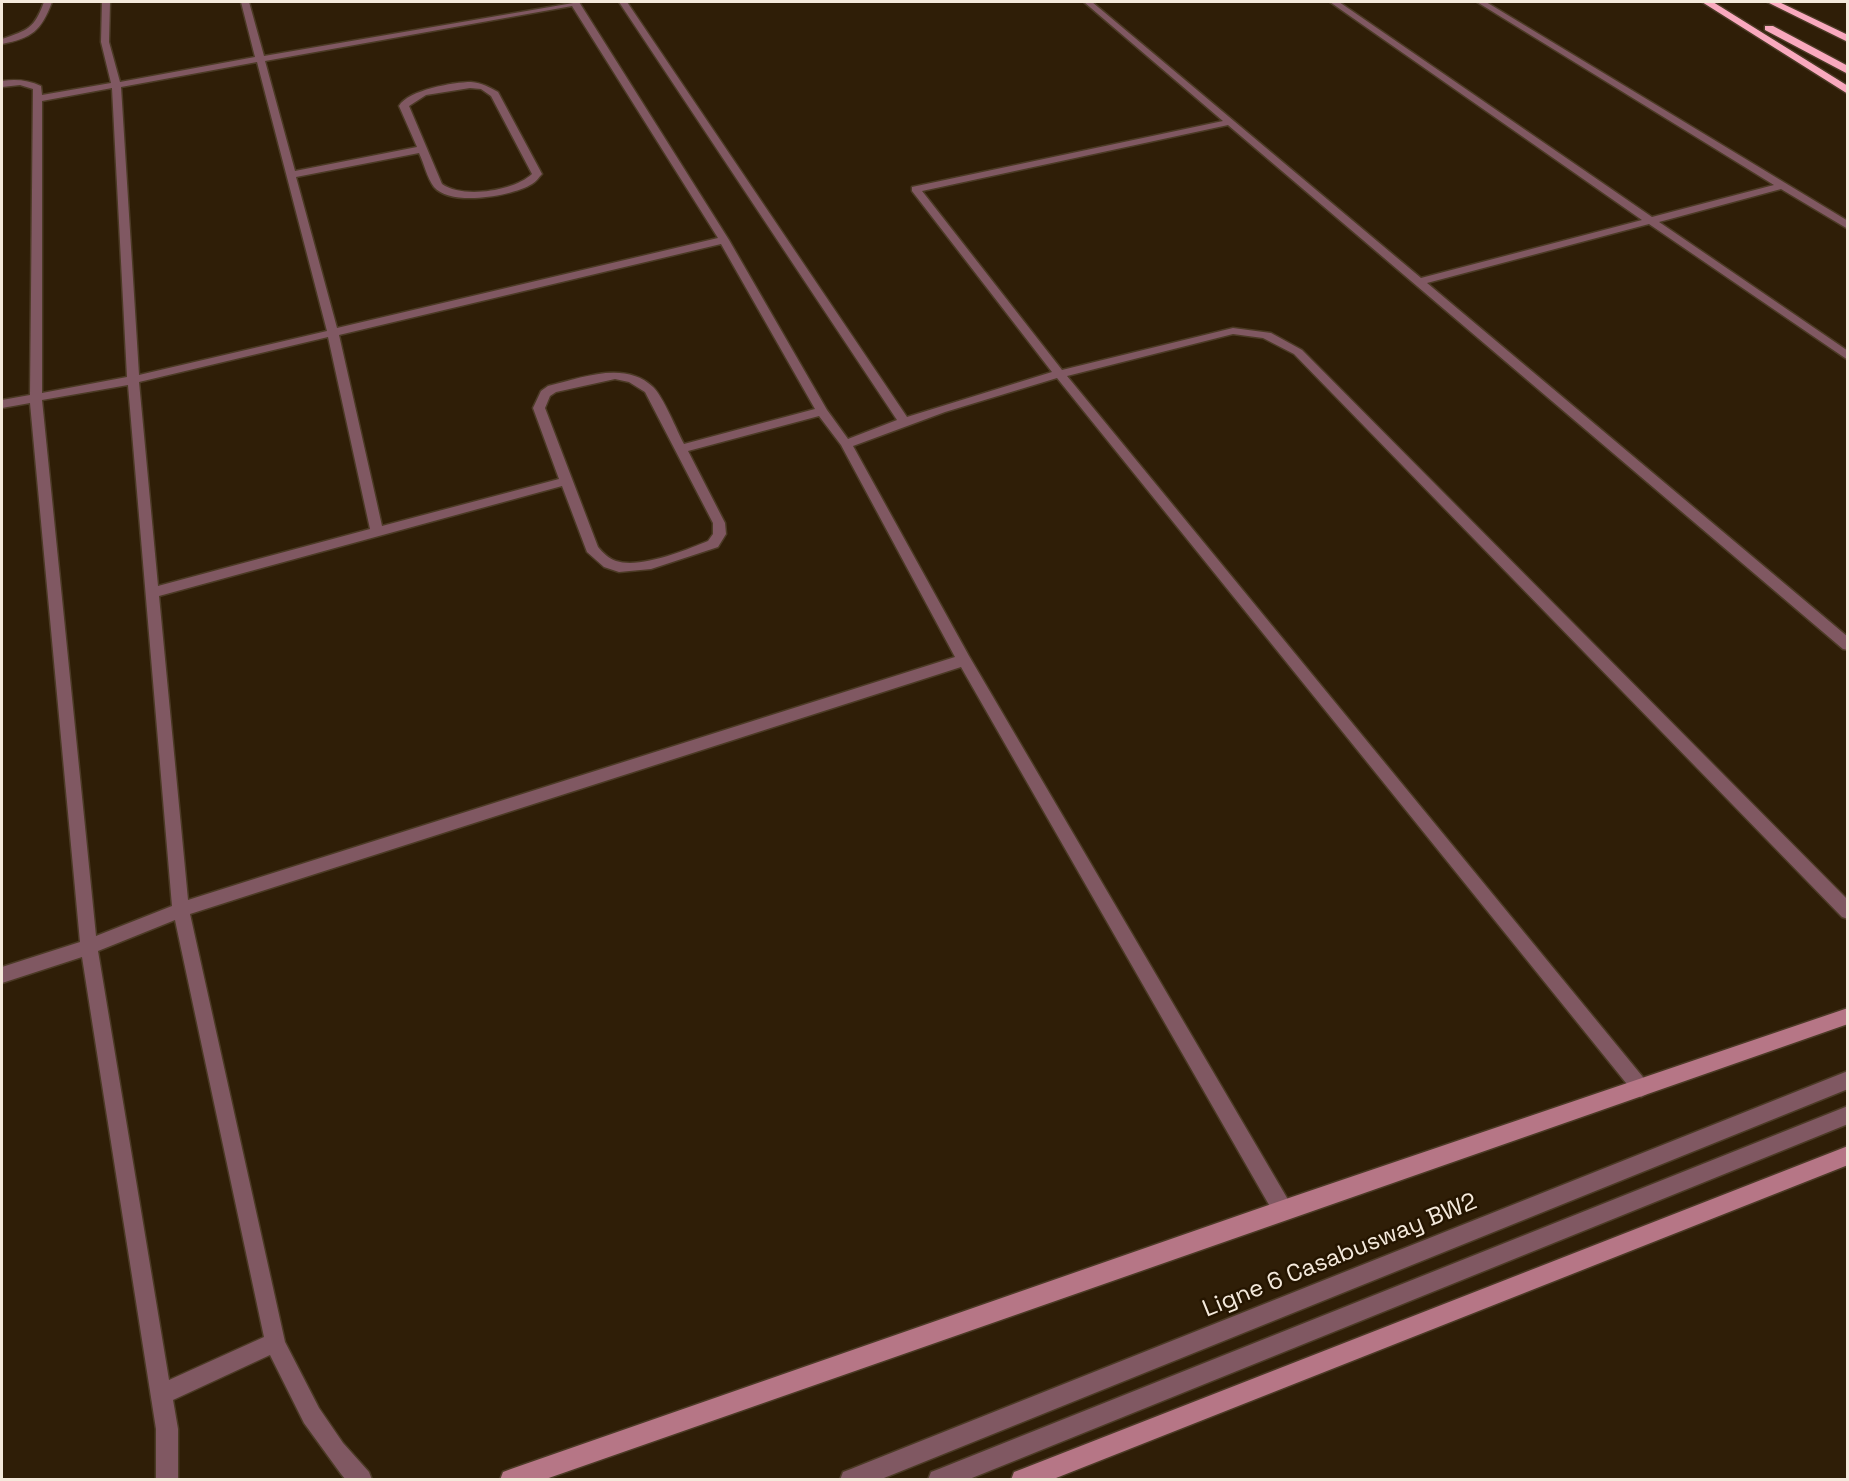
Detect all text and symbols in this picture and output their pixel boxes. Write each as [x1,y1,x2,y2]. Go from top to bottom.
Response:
street label: Ligne 6 Casabusway BW2 [1199,1188,1481,1324]

